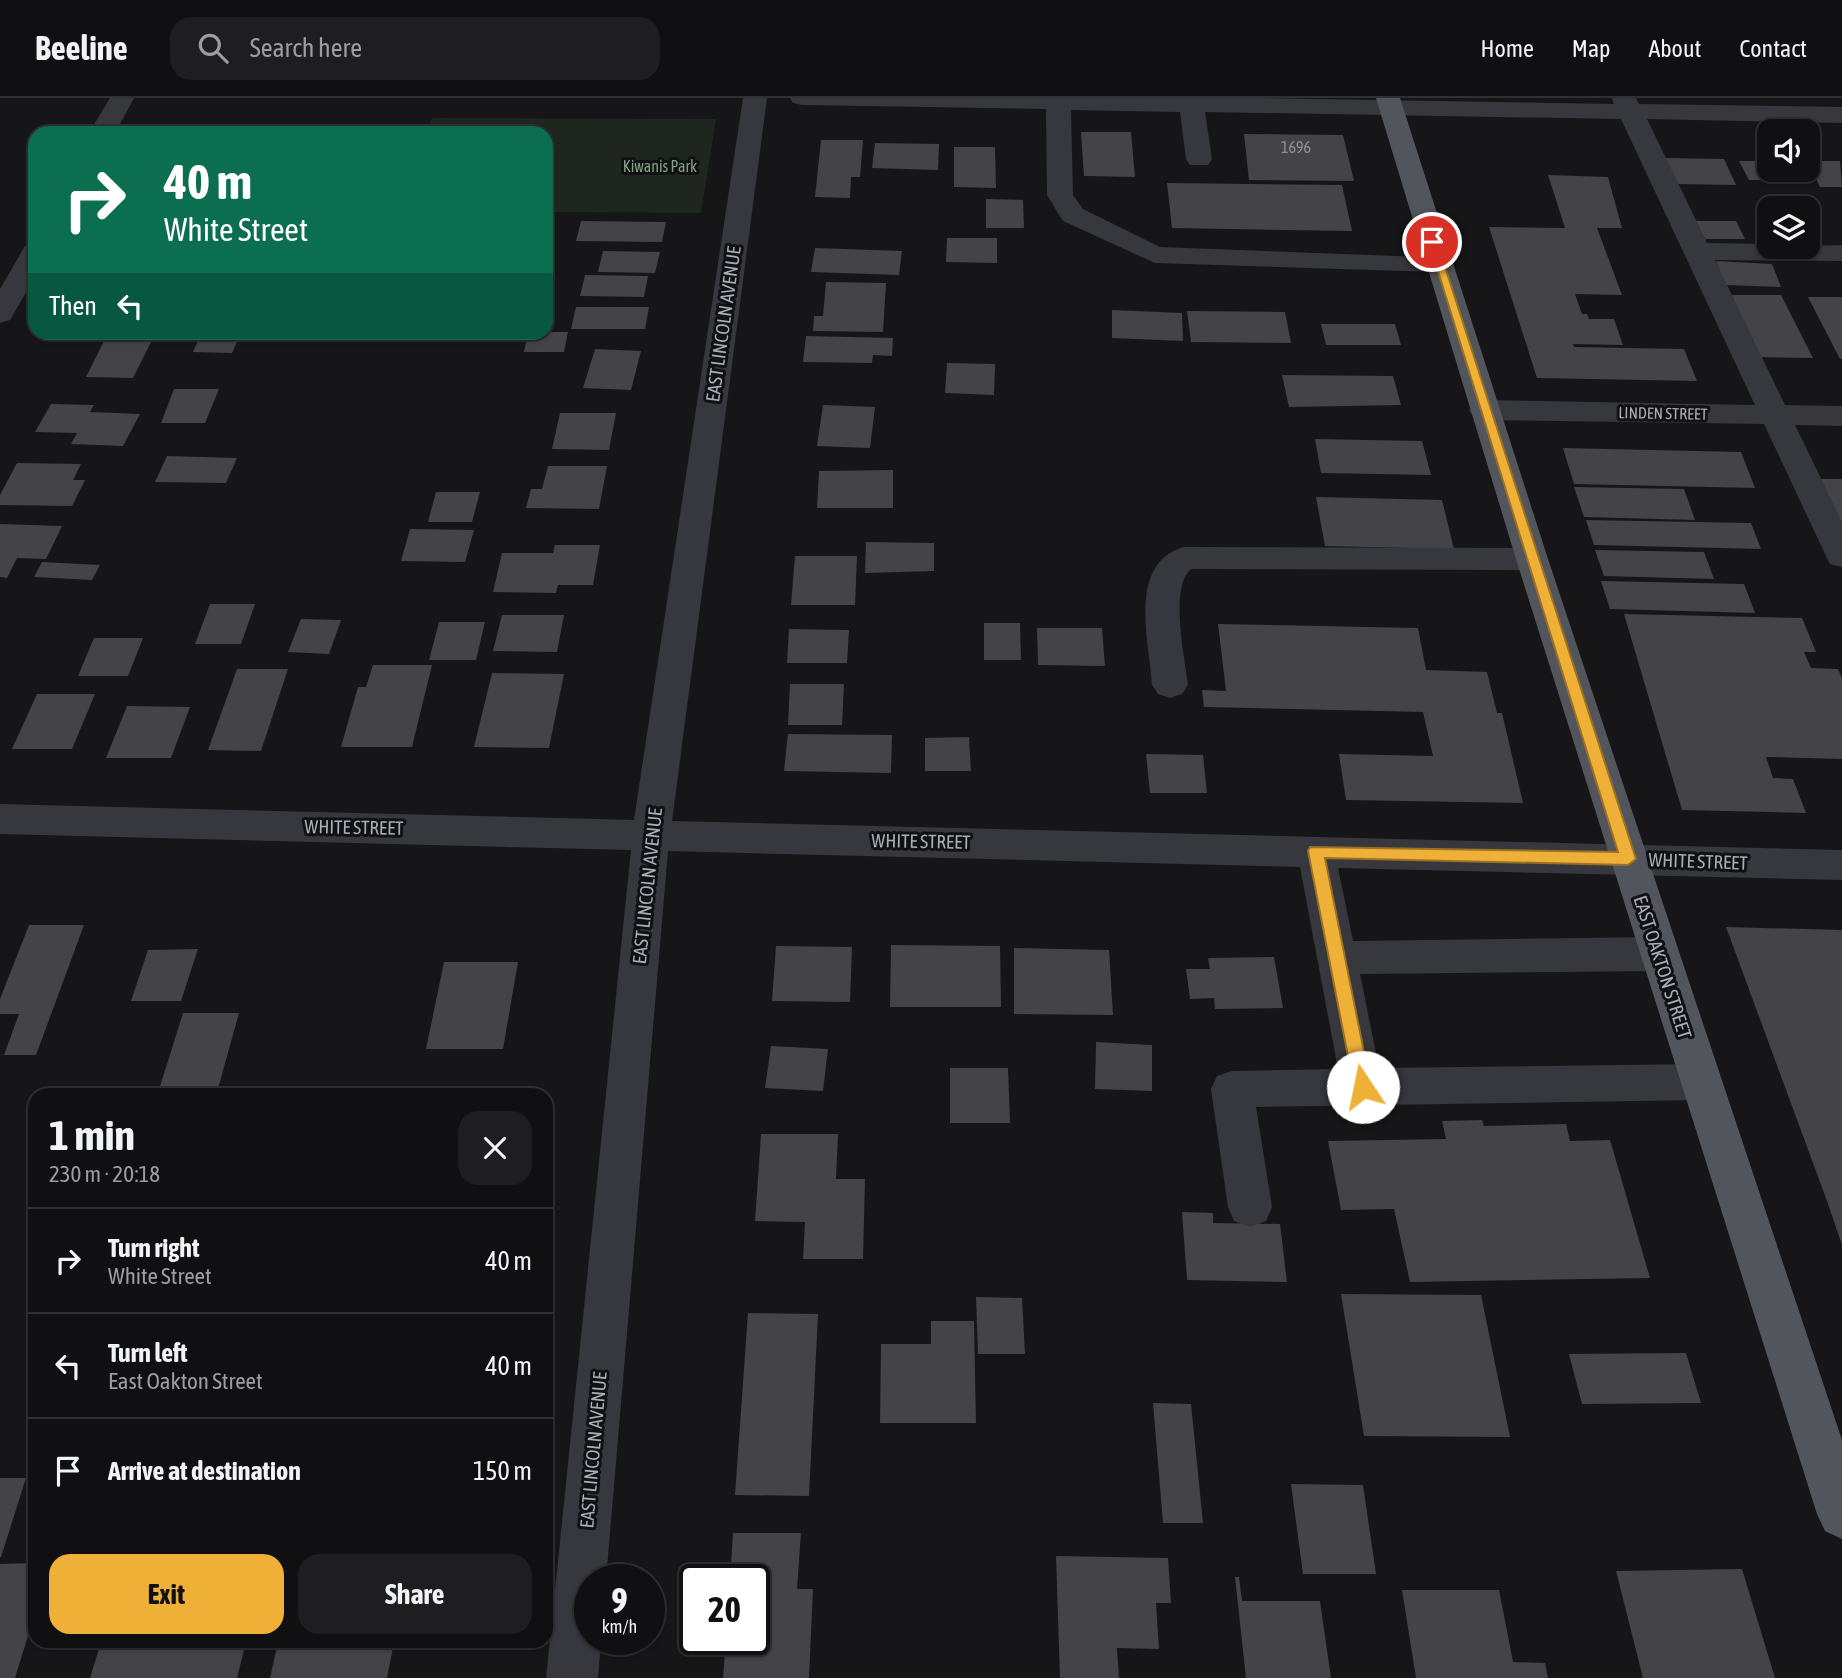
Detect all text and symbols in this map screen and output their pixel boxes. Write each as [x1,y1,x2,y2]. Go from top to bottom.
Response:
search box [170,17,660,80]
text: Beeline [35,29,128,67]
icon: search [194,29,232,67]
text: Search here [250,33,362,63]
text: Home [1480,35,1534,62]
text: Map [1572,35,1610,62]
text: About [1648,35,1701,62]
text: Contact [1739,35,1807,62]
map controls [1757,119,1820,259]
button: sound [1757,119,1820,182]
house number: 1696 [1281,138,1311,156]
text: 40 m [164,153,252,209]
icon: right [49,154,140,245]
park label: Kiwanis Park [623,157,697,175]
button: layers [1757,196,1820,259]
text: White Street [164,211,308,248]
pin [1402,212,1462,272]
icon: arrive [1413,223,1451,261]
street label: EAST LINCOLN AVENUE [701,245,745,403]
icon: left [111,287,149,325]
text: Then [49,291,97,321]
street label: LINDEN STREET [1618,403,1708,423]
street label: EAST LINCOLN AVENUE [628,807,666,965]
street label: WHITE STREET [304,815,404,839]
street label: WHITE STREET [871,829,971,853]
street label: WHITE STREET [1648,848,1749,874]
street label: EAST OAKTON STREET [1629,893,1697,1042]
position arrow [1326,1050,1400,1124]
text: 1 min [49,1111,135,1159]
button: close [458,1111,532,1185]
text: 230 m · 20:18 [49,1161,160,1187]
text: Turn right [108,1233,199,1263]
icon: right [49,1242,87,1280]
text: 40 m [485,1246,532,1276]
text: White Street [108,1263,212,1289]
text: Turn left [108,1338,188,1368]
icon: left [49,1347,87,1385]
text: 40 m [485,1351,532,1381]
text: East Oakton Street [108,1368,263,1394]
street label: EAST LINCOLN AVENUE [575,1371,611,1529]
icon: arrive [49,1452,87,1490]
text: Arrive at destination [108,1456,301,1486]
text: 150 m [473,1456,532,1486]
button: Exit [49,1554,284,1634]
button: Share [298,1554,532,1634]
speed limit sign: 20 [679,1564,770,1655]
text: 9 [611,1580,628,1620]
text: km/h [602,1616,637,1637]

